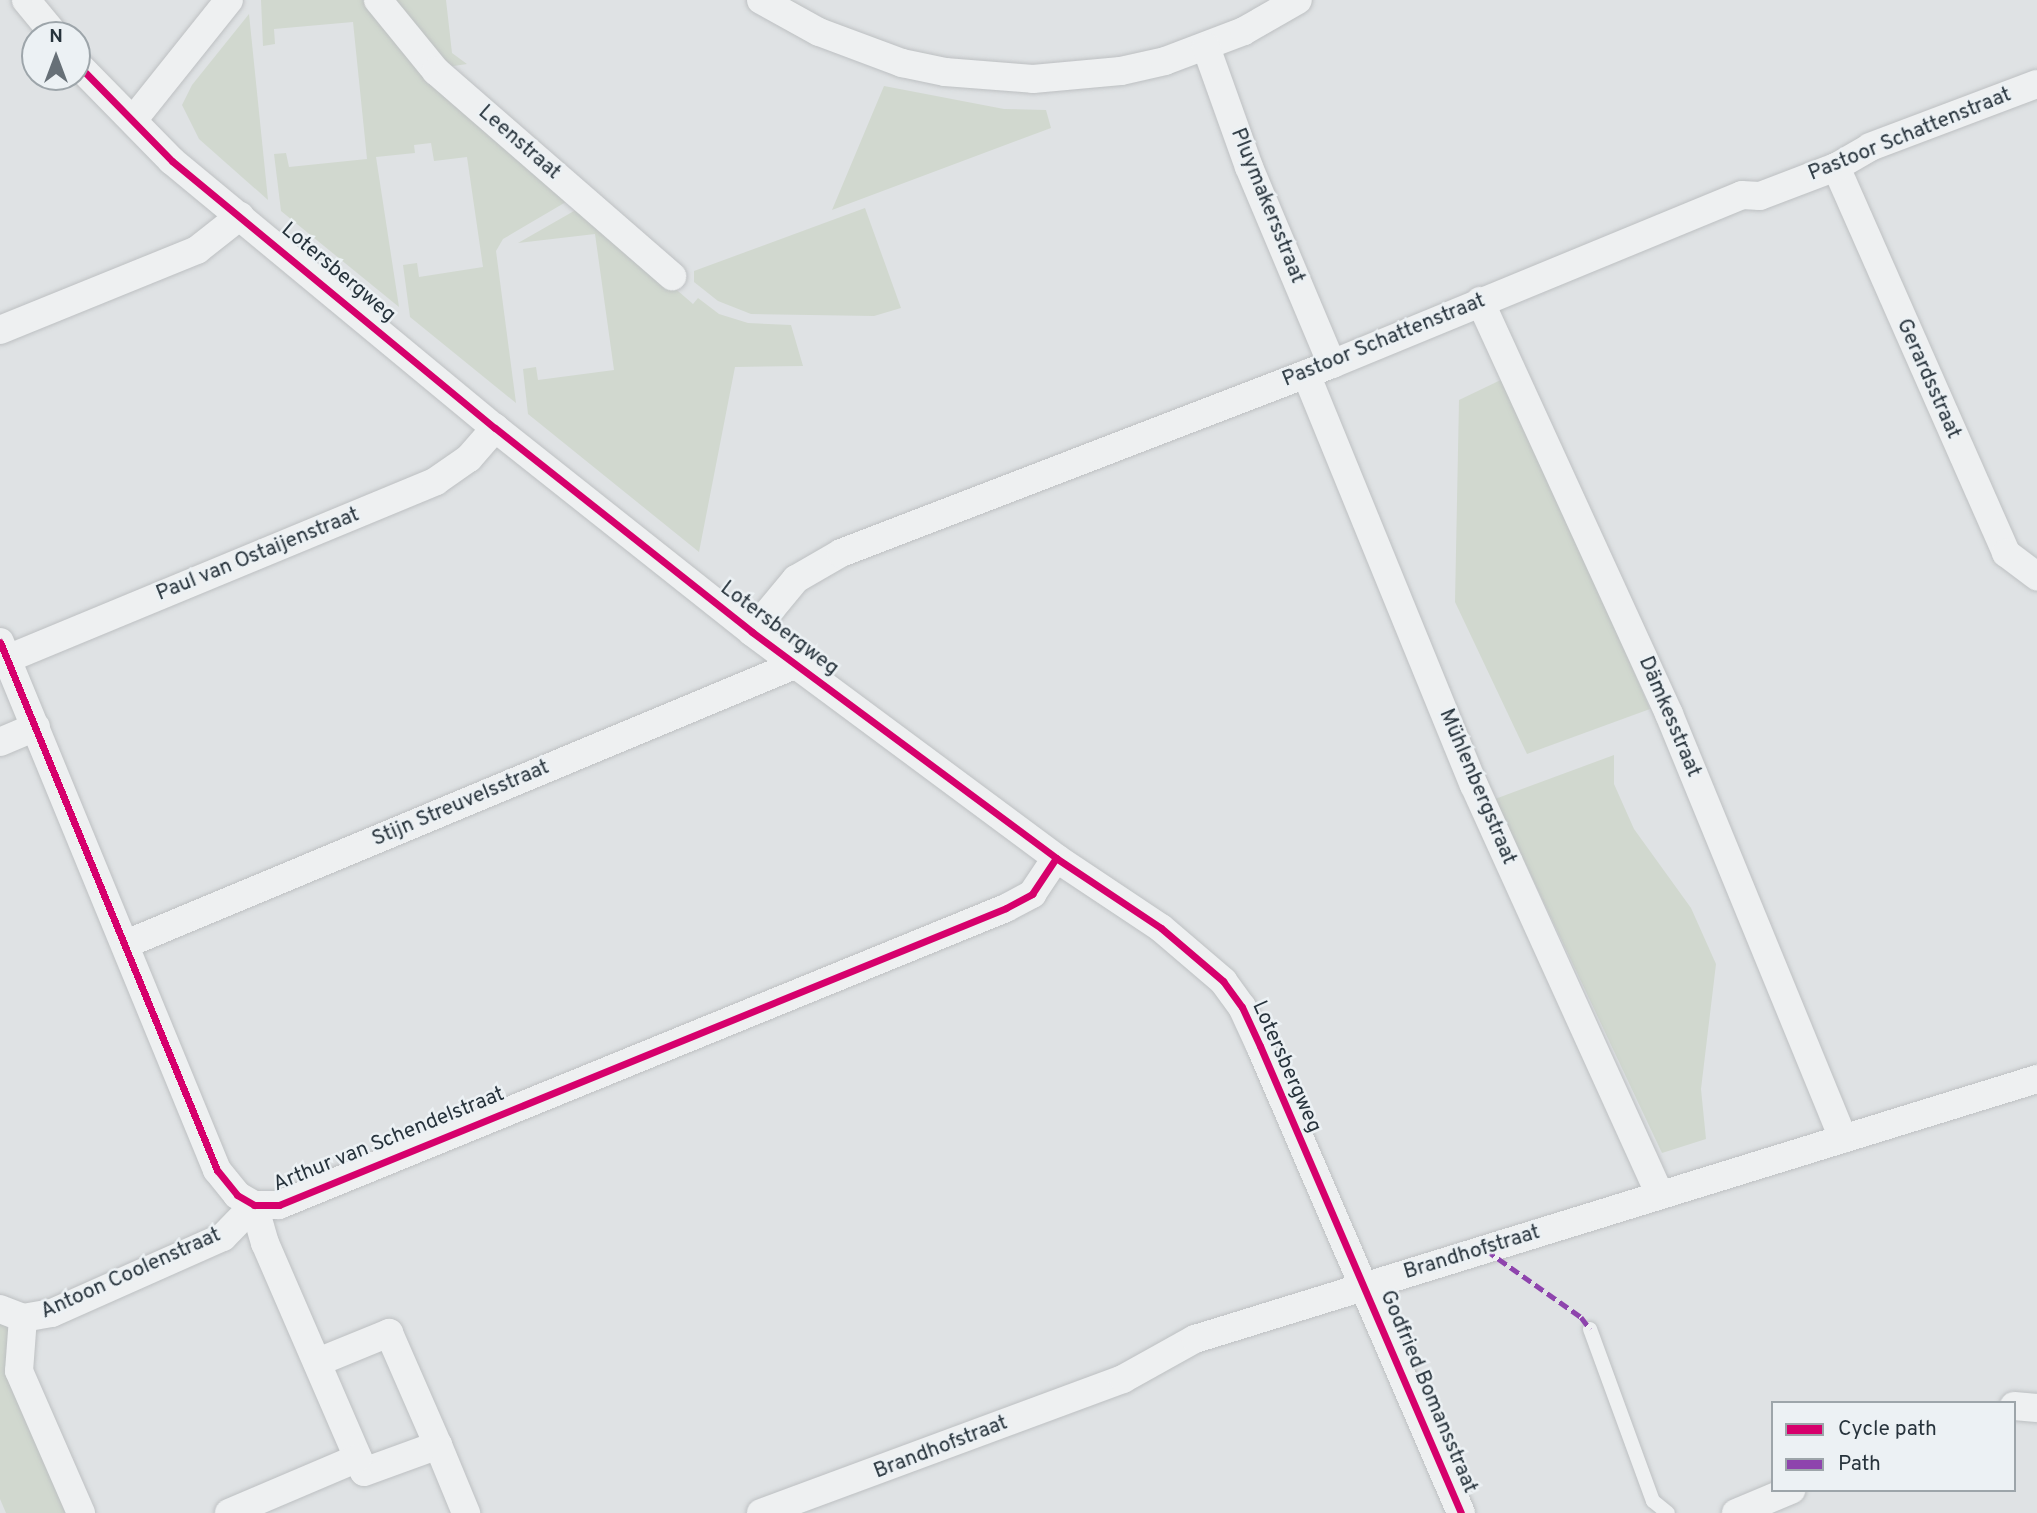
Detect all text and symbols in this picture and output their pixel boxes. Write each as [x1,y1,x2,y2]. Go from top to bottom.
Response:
north arrow [21,21,91,91]
text: N [49,25,63,49]
street label: Pastoor Schattenstraat [1805,83,2015,187]
street label: Leenstraat [473,100,565,186]
street label: Pluymakersstraat [1224,125,1310,287]
street label: Lotersbergweg [276,218,400,328]
street label: Pastoor Schattenstraat [1279,289,1489,393]
street label: Gerardsstraat [1890,315,1966,443]
street label: Paul van Ostaijenstraat [153,503,363,607]
street label: Lotersbergweg [715,576,843,682]
street label: Dämkesstraat [1632,653,1706,781]
street label: Mühlenbergstraat [1433,705,1521,869]
street label: Stijn Streuvelsstraat [369,755,553,853]
street label: Lotersbergweg [1246,997,1326,1137]
street label: Arthur van Schendelstraat [270,1082,508,1198]
street label: Brandhofstraat [1401,1220,1543,1286]
street label: Antoon Coolenstraat [37,1223,225,1325]
street label: Godfried Bomansstraat [1374,1287,1482,1497]
legend [1771,1401,2016,1492]
street label: Brandhofstraat [871,1411,1011,1485]
text: Cycle path [1838,1416,1937,1443]
text: Path [1838,1451,1881,1478]

